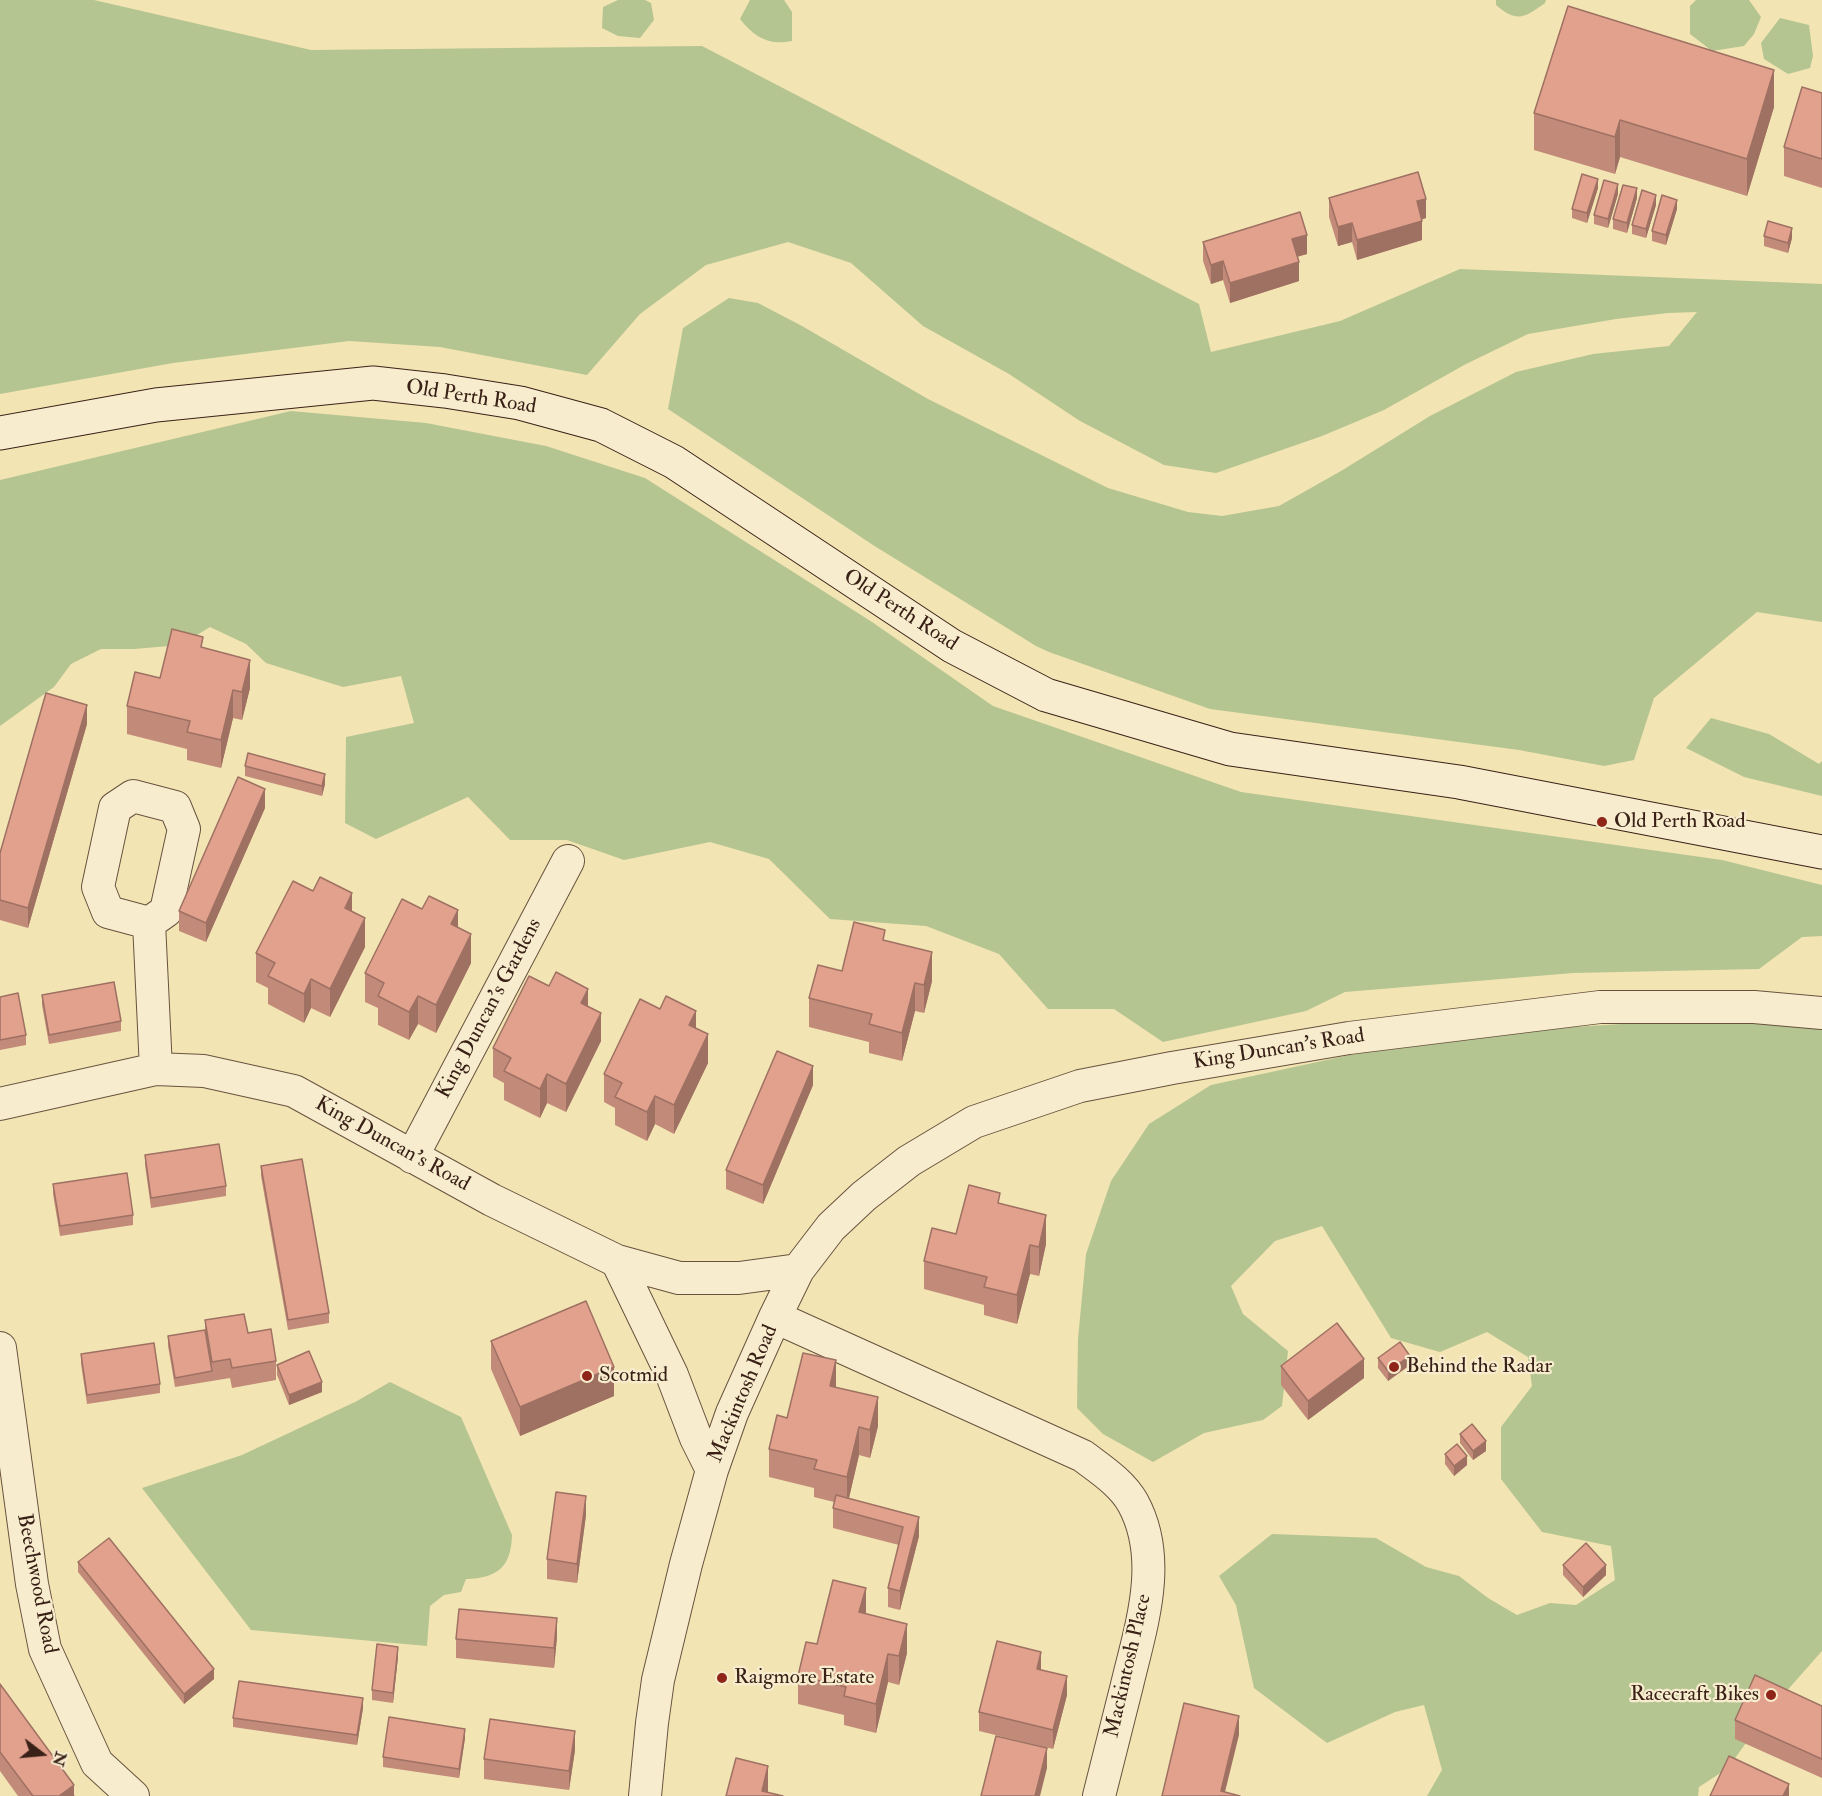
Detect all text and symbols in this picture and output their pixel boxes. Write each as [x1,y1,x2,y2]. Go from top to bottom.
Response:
street label: Old Perth Road [404,375,538,421]
street label: Old Perth Road [838,565,962,657]
place label: Old Perth Road [1614,809,1745,835]
marker: Old Perth Road [1595,815,1609,829]
street label: King Duncan's Gardens [432,915,548,1103]
street label: King Duncan's Road [1192,1024,1366,1076]
street label: King Duncan's Road [310,1092,474,1198]
street label: Mackintosh Road [704,1321,784,1467]
place label: Behind the Radar [1406,1354,1552,1380]
marker: Behind the Radar [1387,1360,1401,1374]
place label: Scotmid [599,1363,668,1389]
marker: Scotmid [580,1369,594,1383]
street label: Beechwood Road [10,1512,62,1656]
street label: Mackintosh Place [1100,1592,1158,1740]
place label: Raigmore Estate [734,1665,874,1691]
marker: Raigmore Estate [715,1671,729,1685]
place label: Racecraft Bikes [1630,1682,1759,1708]
marker: Racecraft Bikes [1764,1688,1778,1702]
north arrow [12,1724,72,1784]
text: N [48,1749,71,1769]

